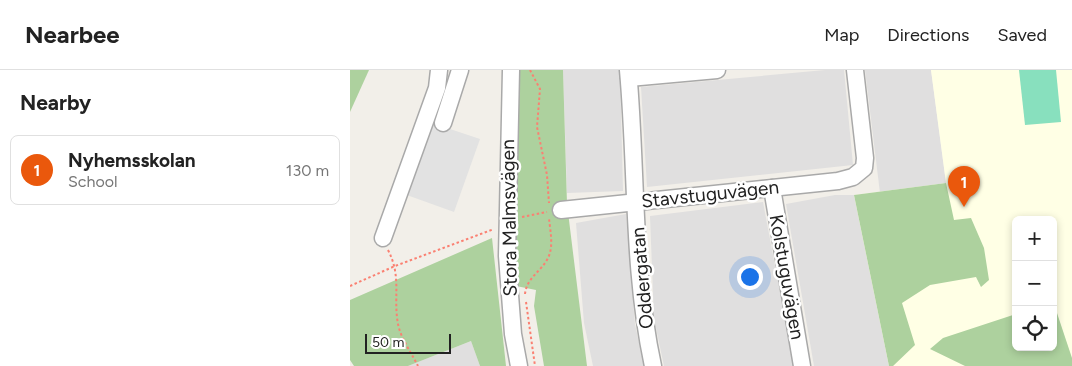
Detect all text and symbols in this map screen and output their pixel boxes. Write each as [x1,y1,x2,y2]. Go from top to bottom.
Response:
text: Nearbee [25,20,120,49]
text: Map [824,24,859,46]
text: Directions [887,24,969,46]
text: Saved [997,24,1047,46]
text: Nearby [20,90,91,115]
street label: Stora Malmsvägen [496,139,522,297]
text: Nyhemsskolan [68,149,196,172]
text: 1 [34,161,40,180]
text: 130 m [286,161,329,180]
pin: 1 [948,166,980,207]
text: School [68,172,118,191]
street label: Stavstuguvägen [640,175,780,213]
street label: Kolstuguvägen [765,213,809,341]
map controls [1012,216,1057,351]
button: + [1012,216,1057,261]
street label: Oddergatan [626,226,658,330]
button: − [1012,261,1057,306]
your location [737,264,763,290]
button: locate [1012,306,1057,351]
scale bar [365,331,451,354]
text: 50 m [372,334,404,351]

